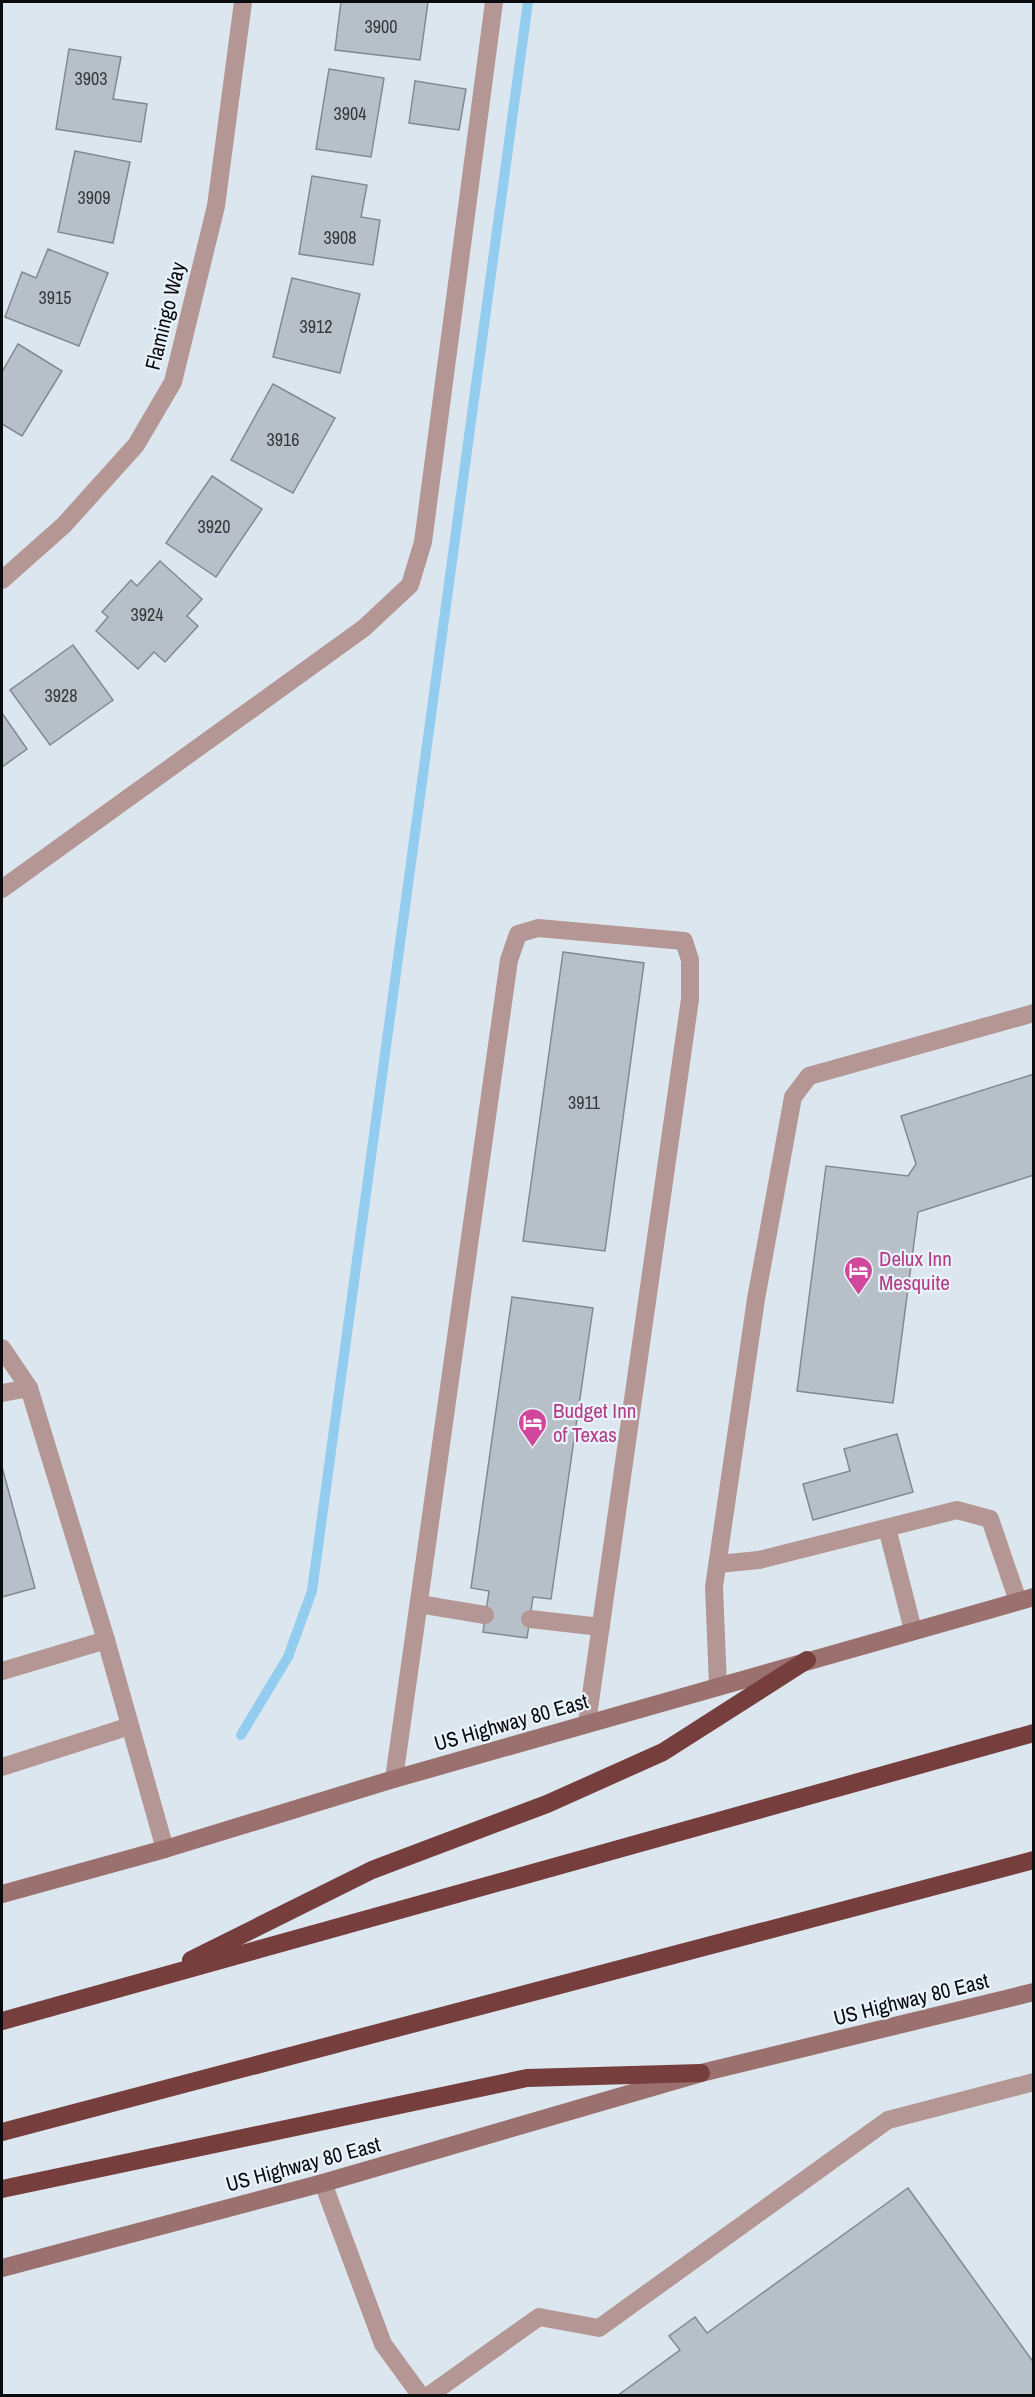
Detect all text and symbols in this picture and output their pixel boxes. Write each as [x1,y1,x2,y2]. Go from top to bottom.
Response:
house number: 3900 [365,14,397,39]
house number: 3903 [75,66,107,91]
house number: 3904 [334,101,366,126]
house number: 3909 [78,185,110,210]
house number: 3908 [324,225,356,250]
street label: Flamingo Way [138,259,193,373]
house number: 3915 [39,285,71,310]
house number: 3912 [300,314,332,339]
house number: 3916 [267,427,299,452]
house number: 3920 [198,514,230,539]
house number: 3924 [131,602,163,627]
house number: 3928 [45,683,77,708]
house number: 3911 [568,1090,601,1115]
place label: Delux Inn Mesquite [879,1244,952,1297]
hotel icon: Delux Inn Mesquite [842,1254,874,1296]
place label: Budget Inn of Texas [553,1396,636,1449]
hotel icon: Budget Inn of Texas [516,1406,548,1448]
street label: US Highway 80 East [431,1686,592,1758]
street label: US Highway 80 East [830,1966,992,2032]
street label: US Highway 80 East [223,2129,384,2199]

